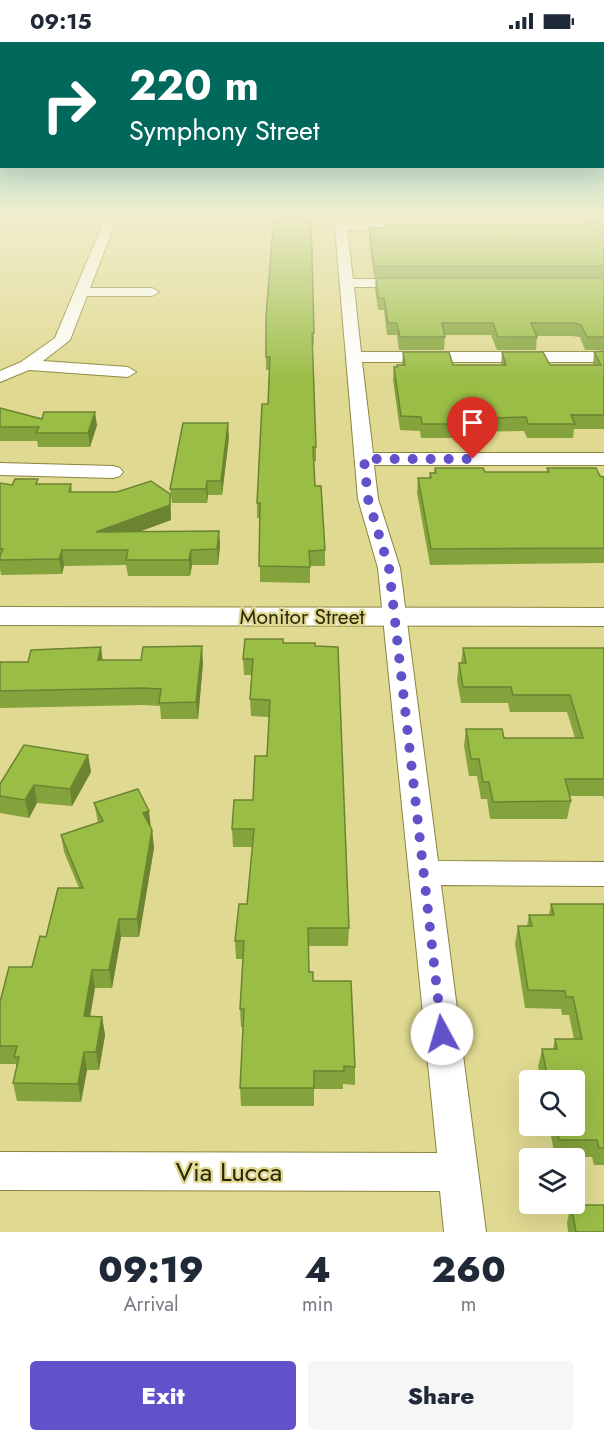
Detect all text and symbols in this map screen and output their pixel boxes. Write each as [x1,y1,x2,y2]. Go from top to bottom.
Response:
text: 09:15 [30,5,92,37]
text: 220 m [129,55,259,116]
icon: right [30,66,108,144]
text: Symphony Street [129,111,320,150]
pin [447,397,498,459]
icon: arrive [456,406,489,439]
street label: Monitor Street [239,602,365,632]
position arrow [410,1002,474,1066]
map controls [519,1070,585,1214]
button: search [519,1070,585,1136]
button: layers [519,1148,585,1214]
street label: Via Lucca [176,1153,282,1191]
text: 09:19 [98,1243,204,1295]
text: 4 [304,1243,331,1295]
text: 260 [432,1243,506,1295]
text: Arrival [123,1290,179,1319]
text: min [302,1290,333,1319]
text: m [461,1290,476,1319]
button: Exit [30,1361,296,1430]
button: Share [308,1361,574,1430]

